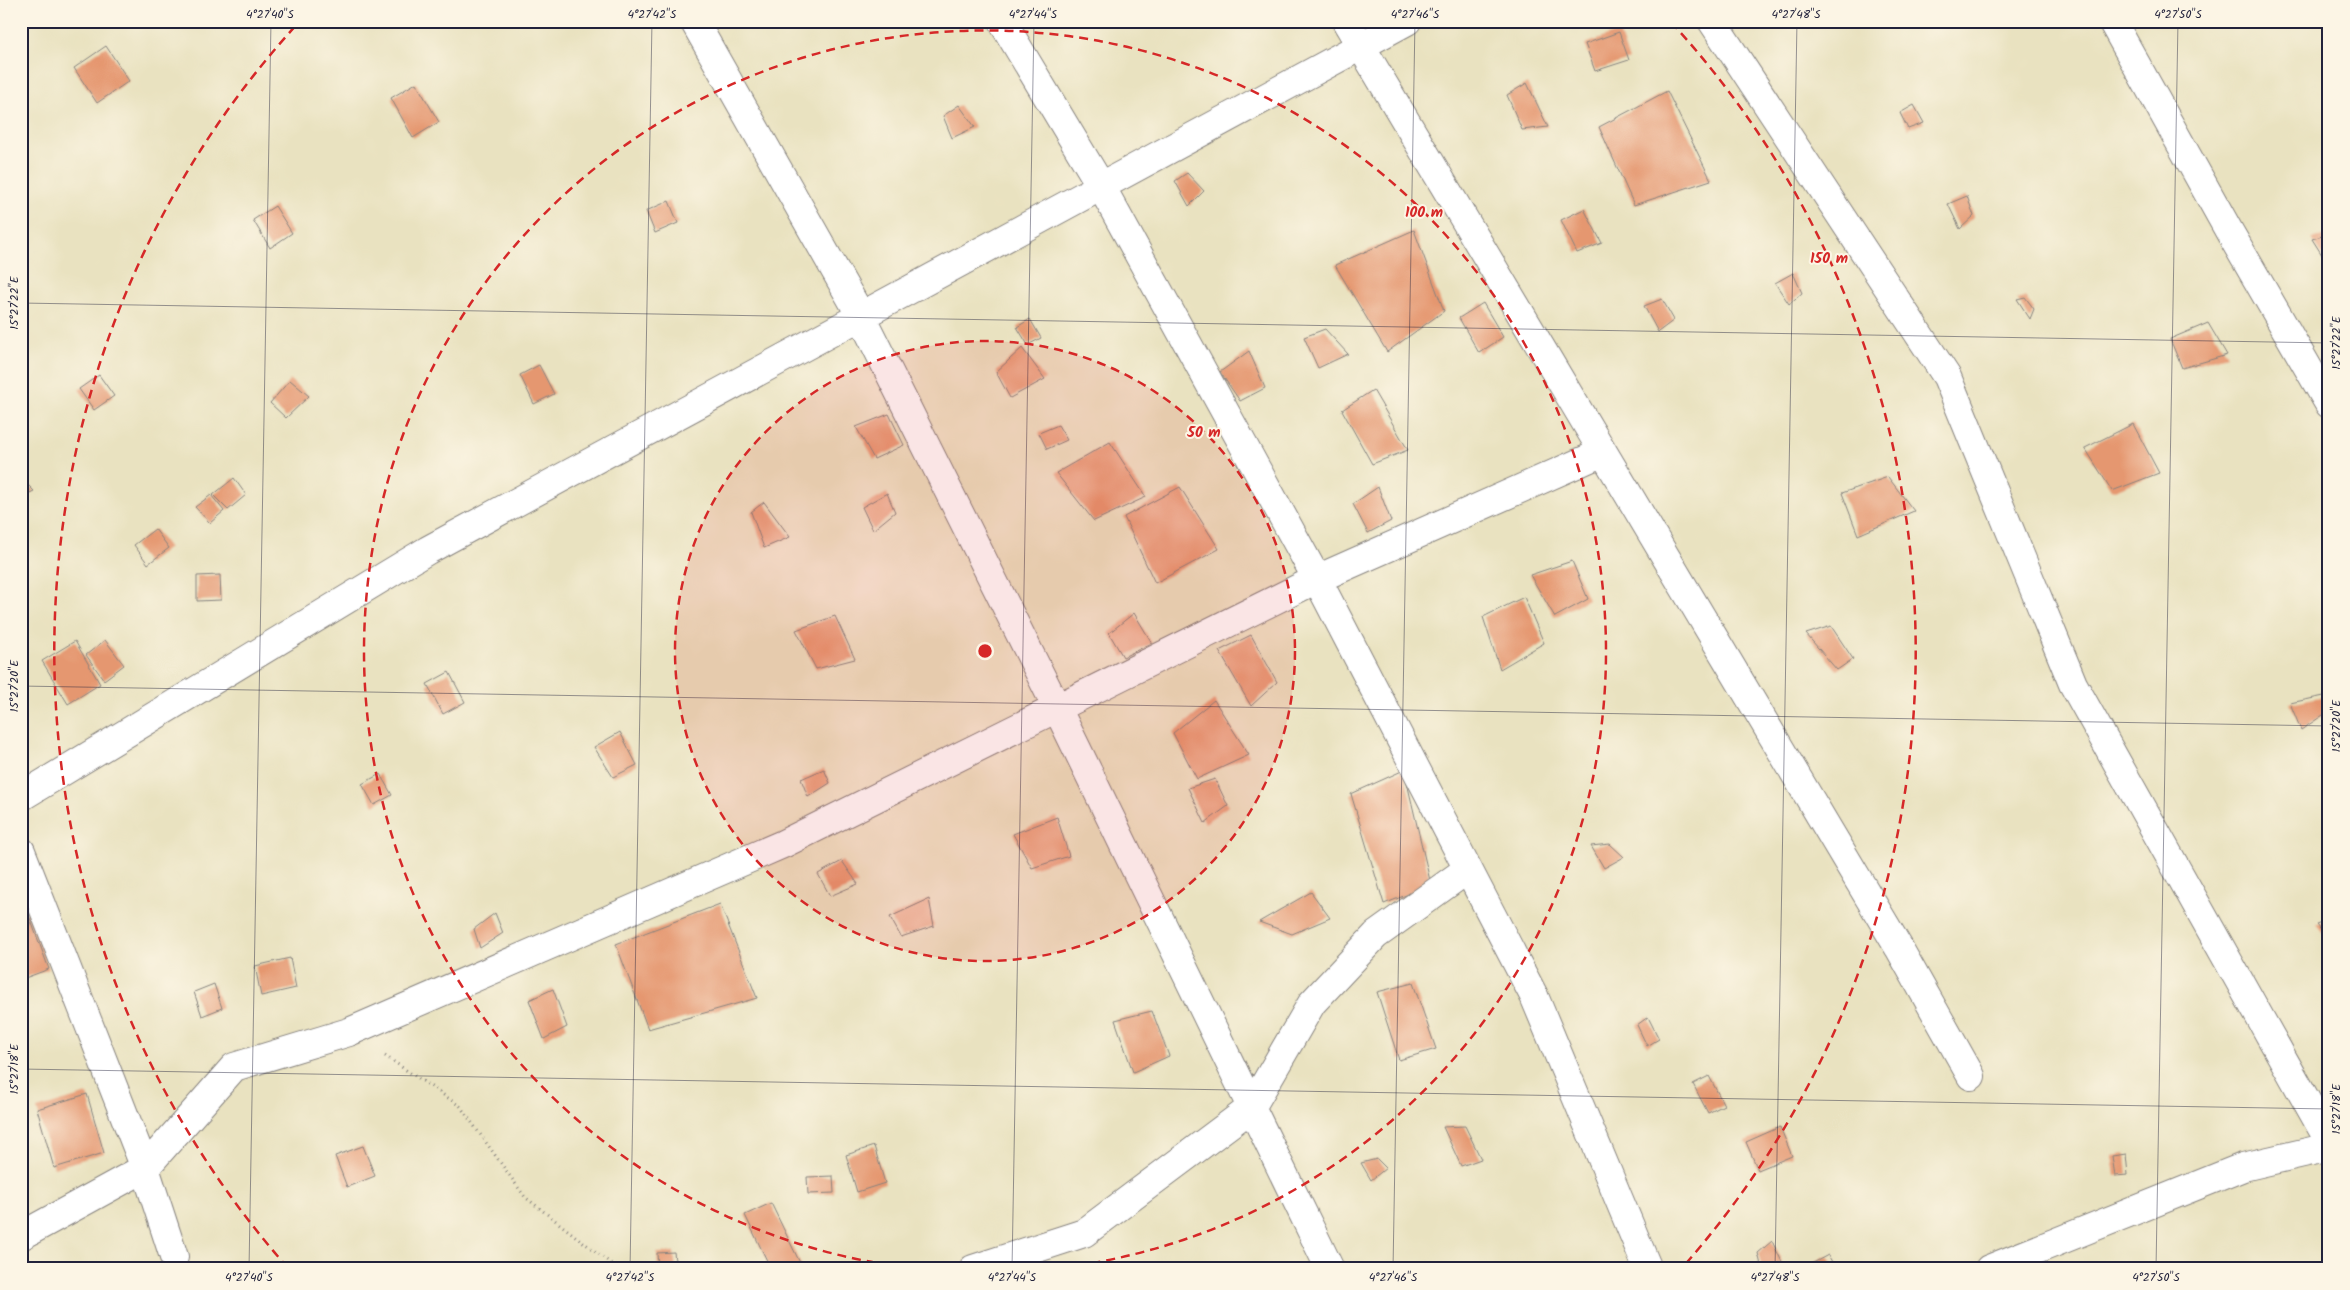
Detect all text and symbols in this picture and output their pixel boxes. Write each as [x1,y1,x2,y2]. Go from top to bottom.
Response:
text: 4°27'40"S [246,5,295,24]
text: 4°27'42"S [628,5,677,24]
text: 4°27'44"S [1009,5,1058,24]
text: 4°27'46"S [1391,5,1440,24]
text: 4°27'48"S [1771,5,1821,24]
text: 4°27'50"S [2154,5,2202,24]
text: 100 m [1405,201,1443,225]
text: 150 m [1810,247,1848,271]
text: 15°27'22"E [5,275,24,330]
text: 15°27'22"E [2327,315,2346,370]
text: 50 m [1186,421,1221,445]
centre of rings [976,642,994,660]
text: 15°27'20"E [5,659,24,712]
text: 15°27'20"E [2327,699,2346,752]
text: 15°27'18"E [5,1043,24,1094]
text: 15°27'18"E [2327,1083,2346,1134]
text: 4°27'40"S [225,1268,274,1287]
text: 4°27'42"S [606,1268,655,1287]
text: 4°27'44"S [988,1268,1037,1287]
text: 4°27'46"S [1369,1268,1418,1287]
text: 4°27'48"S [1750,1268,1800,1287]
text: 4°27'50"S [2132,1268,2180,1287]

